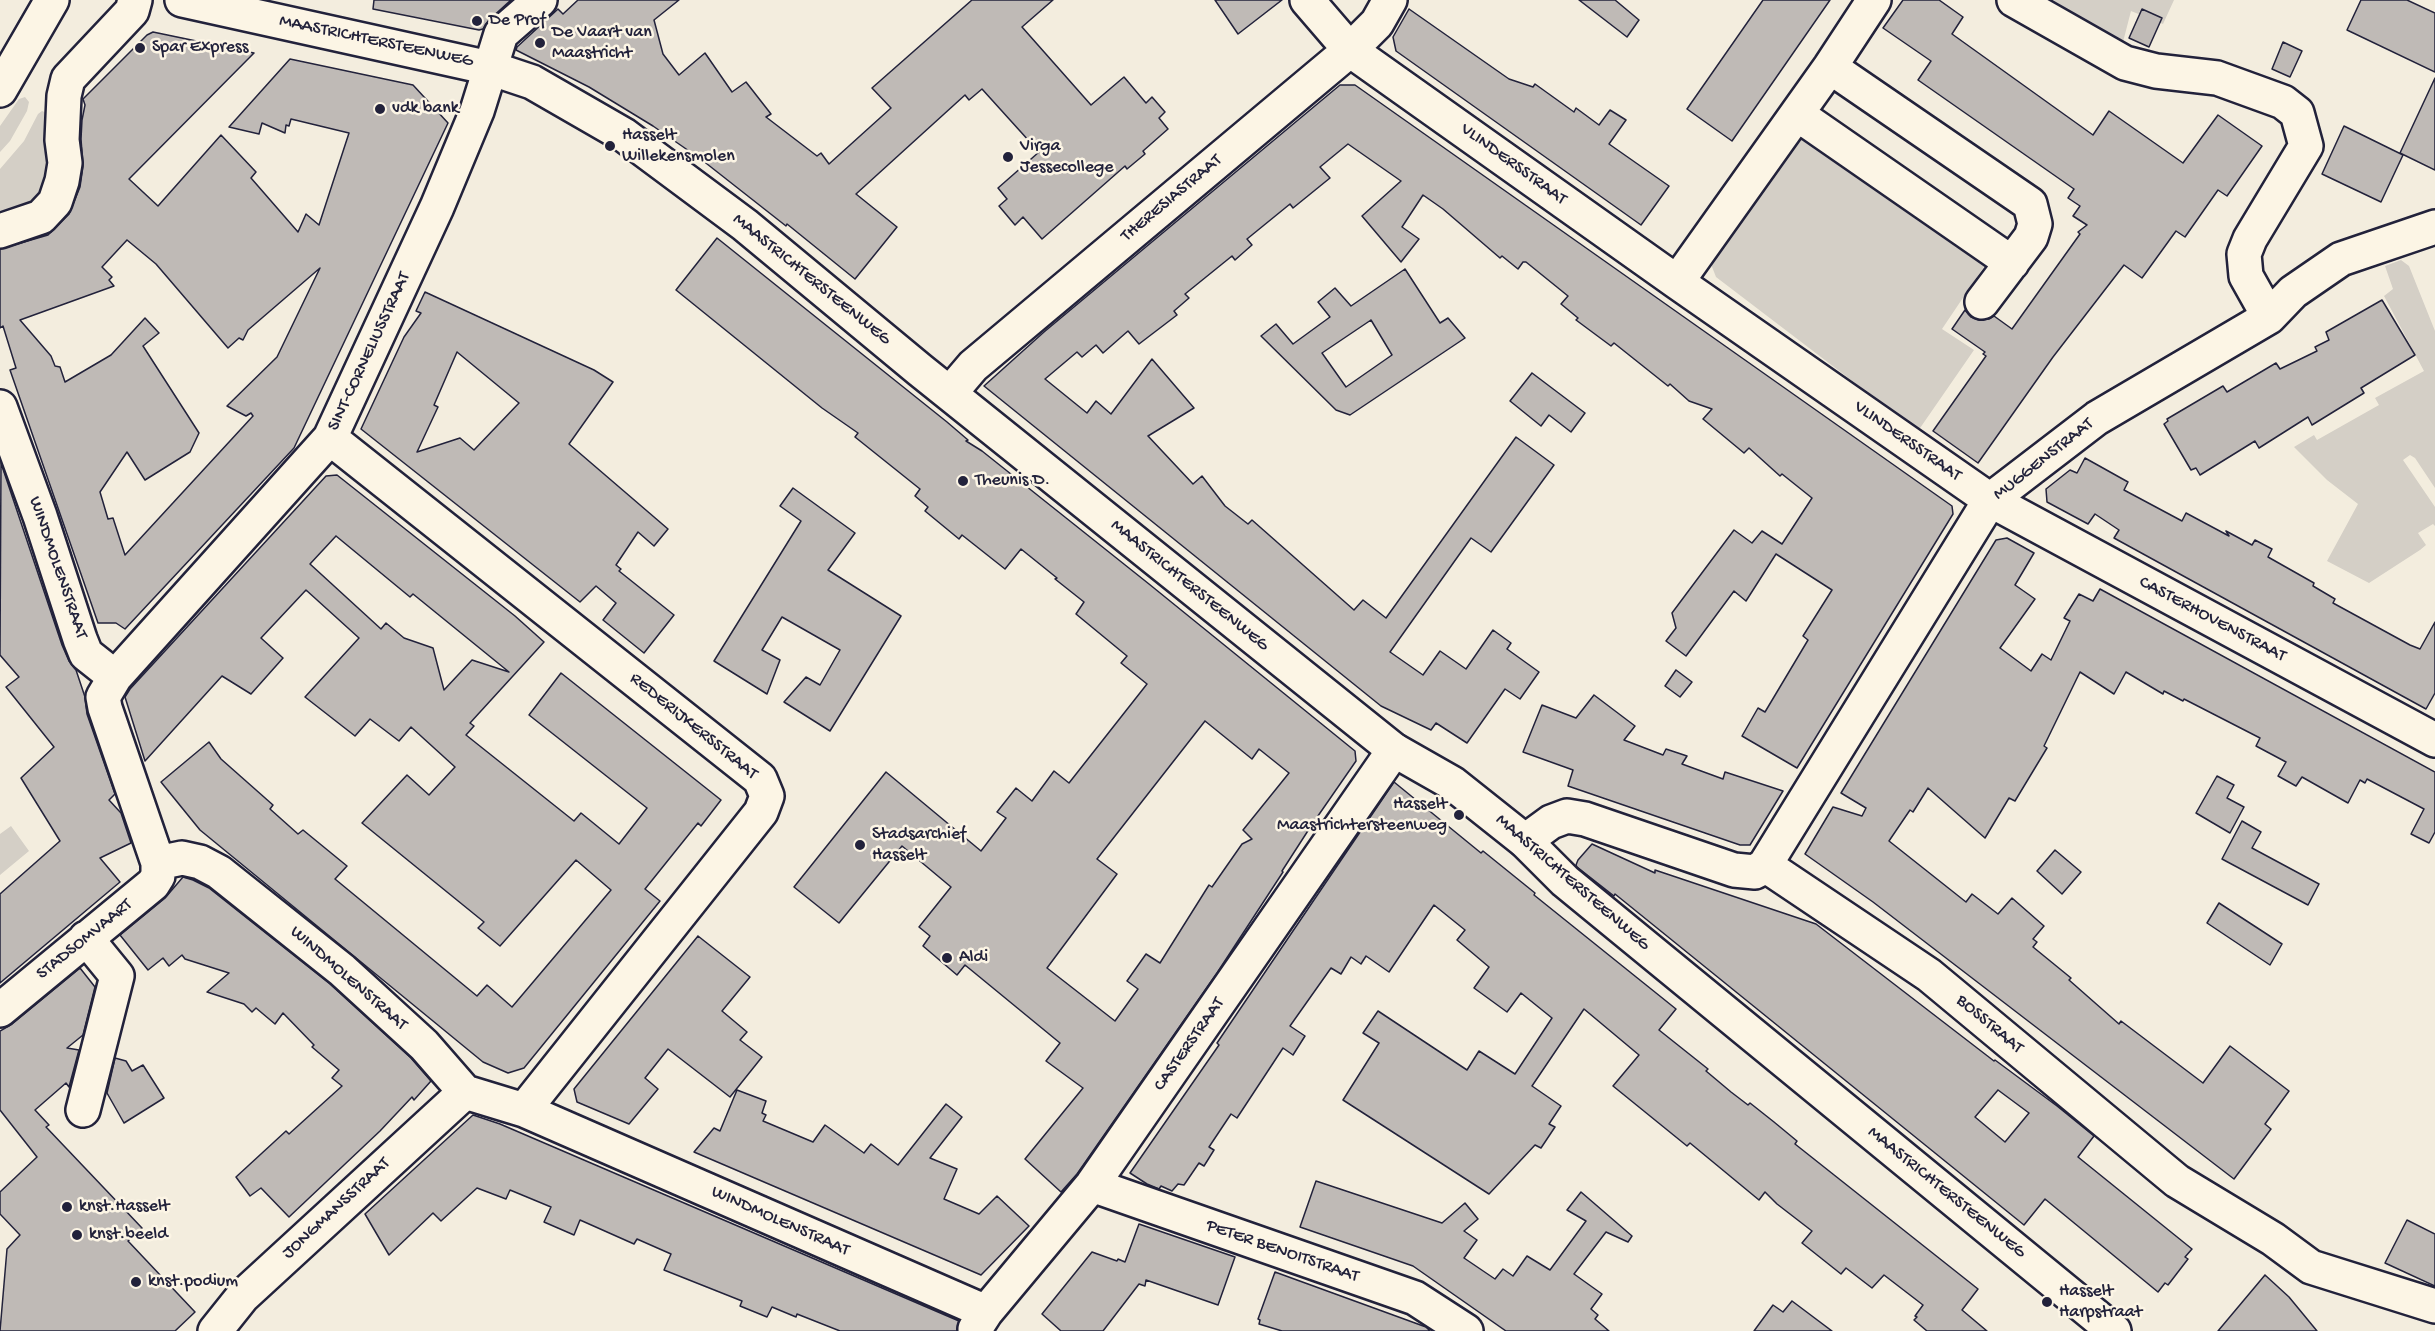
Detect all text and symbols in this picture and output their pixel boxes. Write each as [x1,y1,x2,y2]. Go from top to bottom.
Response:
place label: De Prof [489,10,545,32]
street label: MAASTRICHTERSTEENWEG [277,11,475,73]
marker: De Prof [470,14,484,28]
place label: De Vaart van Maastricht [552,22,652,64]
marker: De Vaart van Maastricht [533,36,547,50]
place label: Spar Express [152,37,248,59]
marker: Spar Express [133,41,147,55]
place label: vdk bank [392,98,459,120]
marker: vdk bank [373,102,387,116]
street label: VLINDERSSTRAAT [1456,119,1570,211]
place label: Hasselt Willekensmolen [622,125,735,168]
place label: Virga Jessecollege [1020,136,1114,178]
marker: Hasselt Willekensmolen [603,139,617,153]
marker: Virga Jessecollege [1001,150,1015,164]
street label: THERESIASTRAAT [1117,150,1227,248]
street label: MAASTRICHTERSTEENWEG [727,209,895,351]
street label: SINT-CORNELIUSSTRAAT [324,269,416,435]
street label: VLINDERSSTRAAT [1849,397,1965,487]
street label: MUGGENSTRAAT [1990,414,2098,506]
place label: Theunis D. [975,470,1050,492]
marker: Theunis D. [956,474,970,488]
street label: WINDMOLENSTRAAT [23,494,91,642]
street label: MAASTRICHTERSTEENWEG [1105,515,1273,657]
street label: CASTERHOVENSTRAAT [2135,572,2289,668]
street label: REDERIJKERSSTRAAT [625,669,761,785]
place label: Hasselt Maastrichtersteenweg [1277,794,1447,836]
marker: Hasselt Maastrichtersteenweg [1452,808,1466,822]
street label: MAASTRICHTERSTEENWEG [1490,810,1654,956]
place label: Stadsarchief Hasselt [872,824,966,866]
marker: Stadsarchief Hasselt [853,838,867,852]
street label: STADSOMVAART [33,895,137,985]
street label: WINDMOLENSTRAAT [285,922,411,1036]
place label: Aldi [959,947,988,969]
marker: Aldi [940,951,954,965]
street label: BOSSTRAAT [1951,991,2027,1059]
street label: CASTERSTRAAT [1150,994,1230,1096]
street label: MAASTRICHTERSTEENWEG [1862,1122,2030,1264]
street label: JONGMANSSTRAAT [279,1154,395,1264]
street label: WINDMOLENSTRAAT [708,1182,852,1262]
place label: knst.Hasselt [79,1196,169,1218]
marker: knst.Hasselt [60,1200,74,1214]
street label: PETER BENOITSTRAAT [1203,1216,1361,1288]
place label: knst.beeld [89,1224,168,1246]
marker: knst.beeld [70,1228,84,1242]
place label: knst.podium [148,1271,238,1293]
marker: knst.podium [129,1275,143,1289]
place label: Hasselt Harpstraat [2059,1281,2142,1324]
marker: Hasselt Harpstraat [2040,1295,2054,1309]

